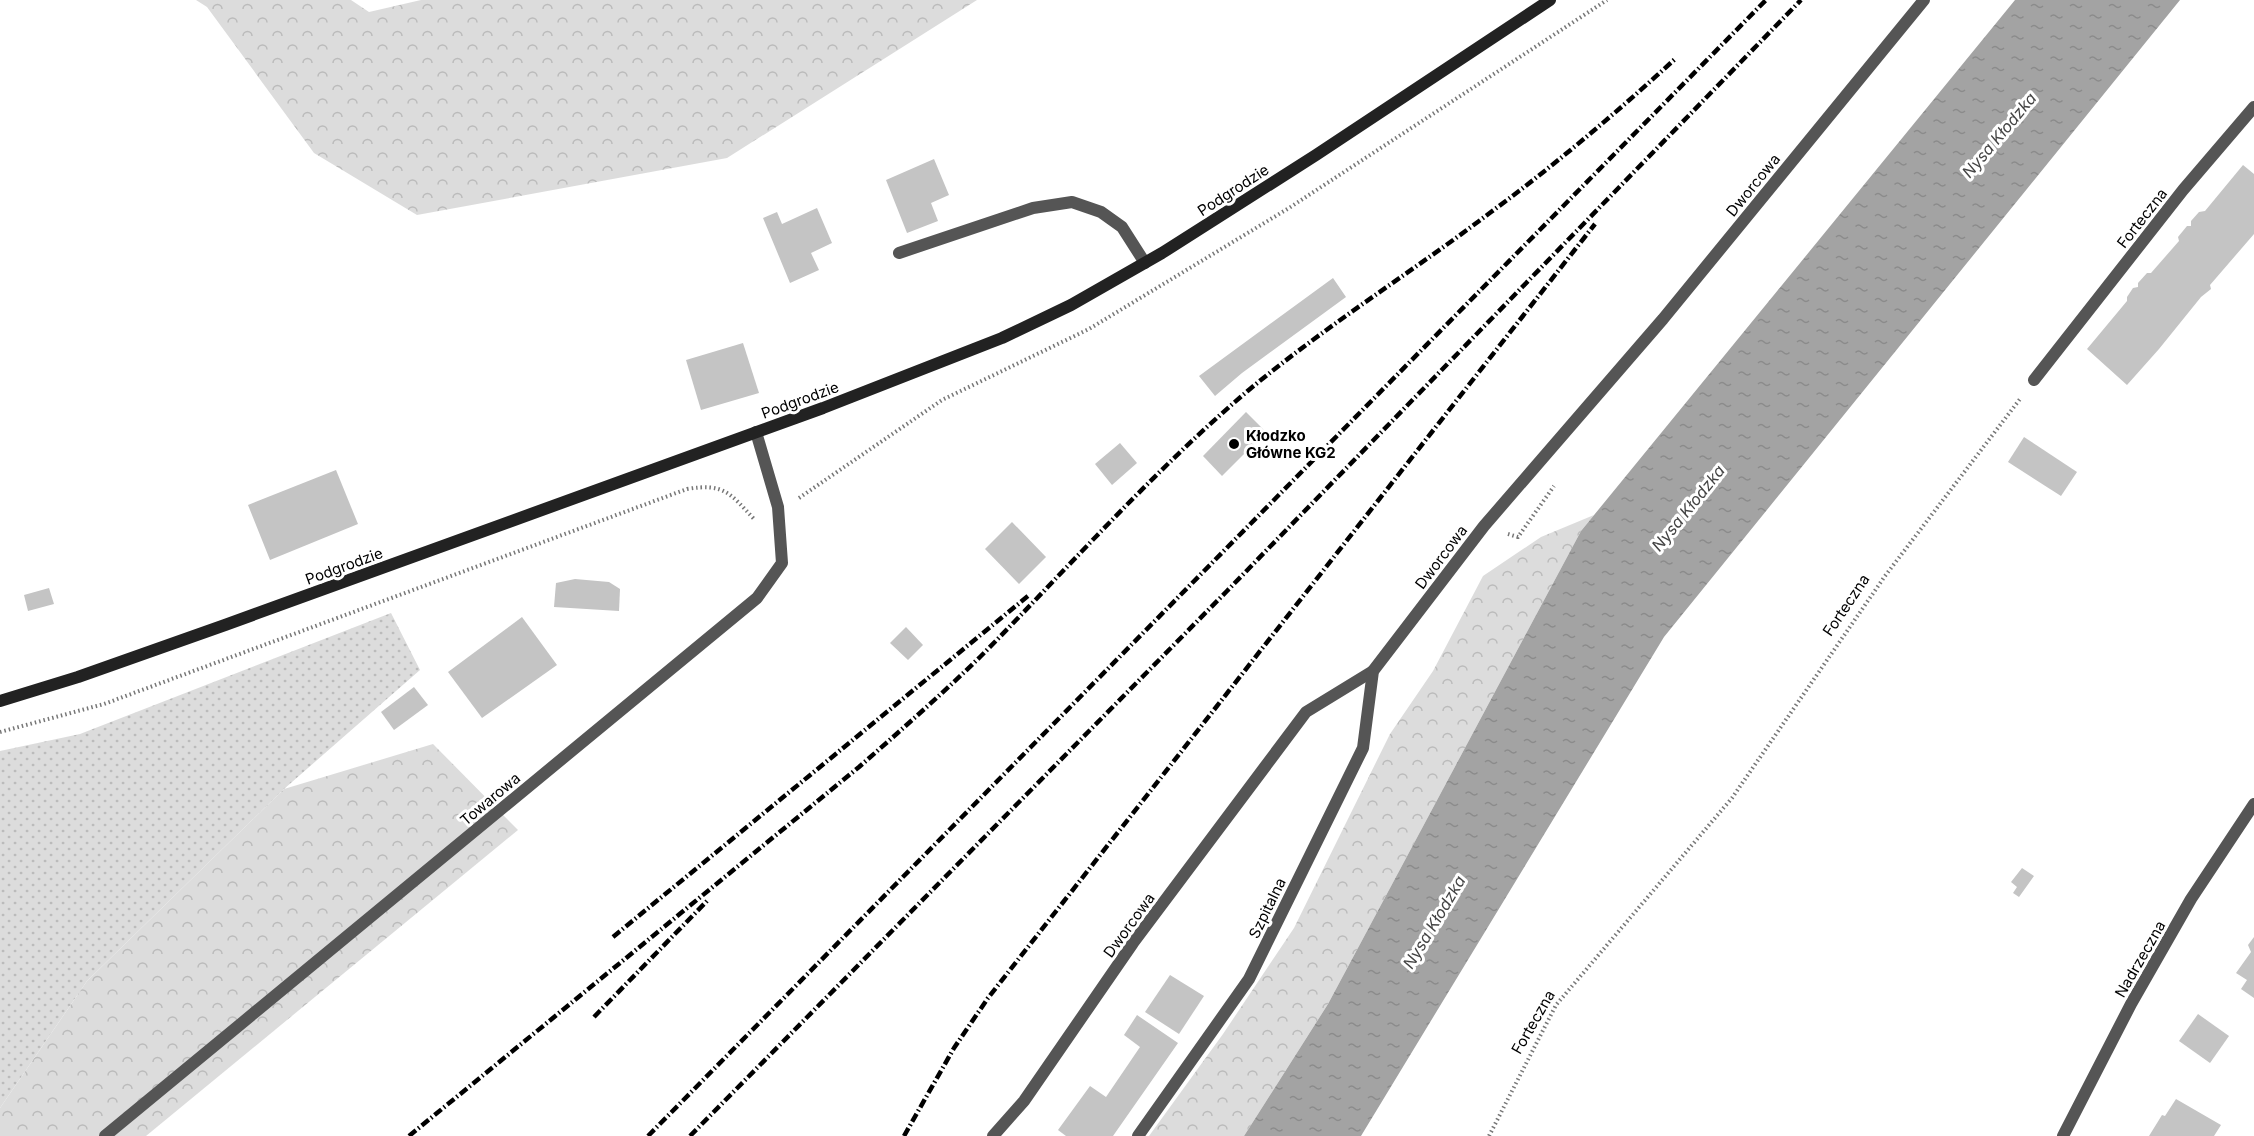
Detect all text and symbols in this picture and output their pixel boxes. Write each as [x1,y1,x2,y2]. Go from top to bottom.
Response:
water label: Nysa Kłodzka [1958,88,2041,182]
street label: Dworcowa [1722,150,1784,220]
street label: Podgrodzie [1194,160,1272,220]
street label: Forteczna [2113,184,2171,252]
street label: Podgrodzie [759,377,841,423]
place label: Kłodzko Główne KG2 [1246,426,1336,462]
marker: Kłodzko Główne KG2 [1227,437,1241,451]
water label: Nysa Kłodzka [1647,461,1729,555]
street label: Dworcowa [1411,521,1471,593]
street label: Podgrodzie [303,543,385,589]
street label: Forteczna [1818,570,1874,640]
street label: Towarowa [456,768,524,830]
water label: Nysa Kłodzka [1398,872,1470,972]
street label: Szpitalna [1244,875,1290,941]
street label: Dworcowa [1099,889,1159,961]
street label: Nadrzeczna [2110,917,2170,1001]
street label: Forteczna [1507,987,1559,1057]

